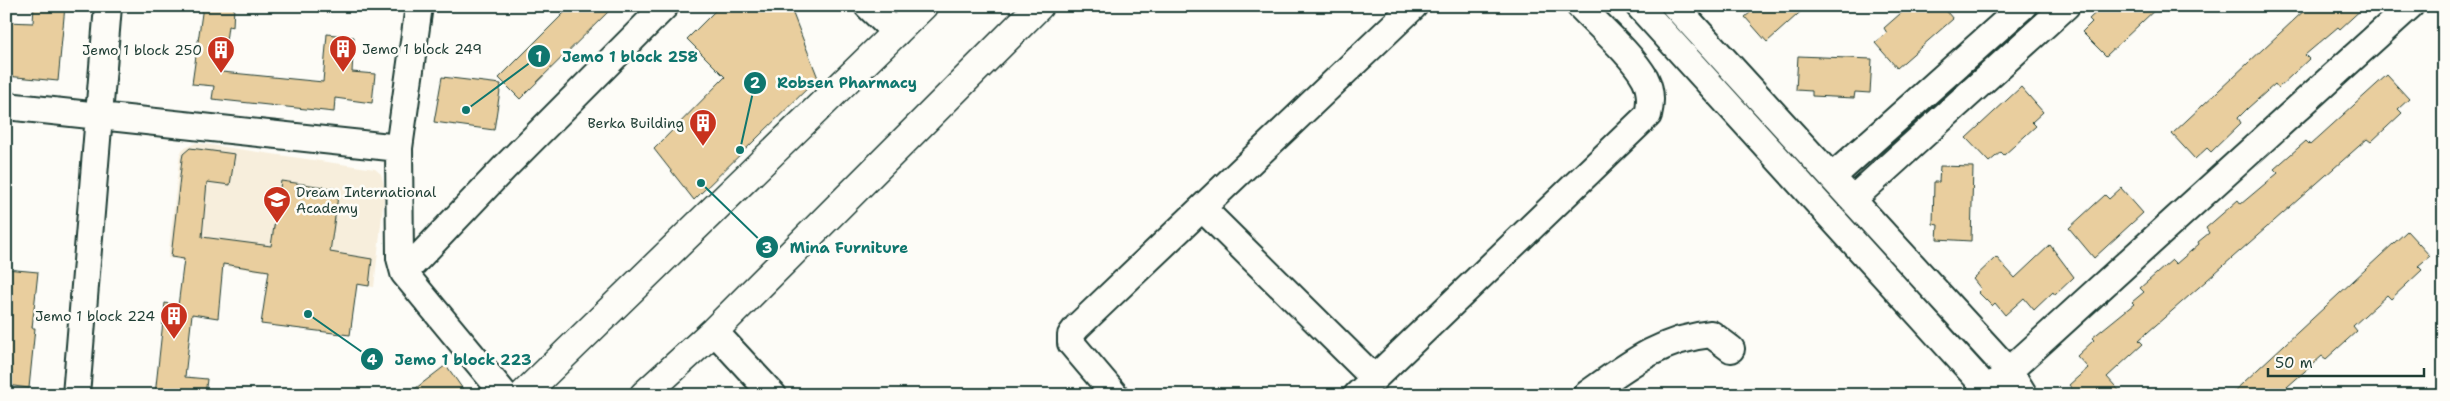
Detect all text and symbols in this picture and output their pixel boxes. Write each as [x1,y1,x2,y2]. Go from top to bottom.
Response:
building icon: Jemo 1 block 249 [328,34,358,73]
building icon: Jemo 1 block 250 [206,35,236,74]
place label: Jemo 1 block 249 [362,40,482,58]
place label: Jemo 1 block 250 [82,41,202,59]
callout: Jemo 1 block 258 [527,41,708,71]
text: 1 [536,47,543,67]
text: Jemo 1 block 258 [562,47,698,67]
callout: Robsen Pharmacy [742,68,927,98]
text: 2 [750,73,761,93]
text: Robsen Pharmacy [777,73,917,93]
building icon: Berka Building [688,108,718,147]
place label: Berka Building [587,114,684,132]
place label: Dream International Academy [296,183,437,217]
school or university icon: Dream International Academy [262,185,292,224]
callout: Mina Furniture [755,232,918,262]
text: 3 [762,238,772,258]
text: Mina Furniture [790,238,908,258]
building icon: Jemo 1 block 224 [159,301,189,340]
place label: Jemo 1 block 224 [35,307,155,325]
callout: Jemo 1 block 223 [360,344,542,374]
scale bar [2268,346,2424,378]
text: 4 [367,350,378,370]
text: Jemo 1 block 223 [395,350,531,370]
text: 50 m [2275,353,2313,373]

